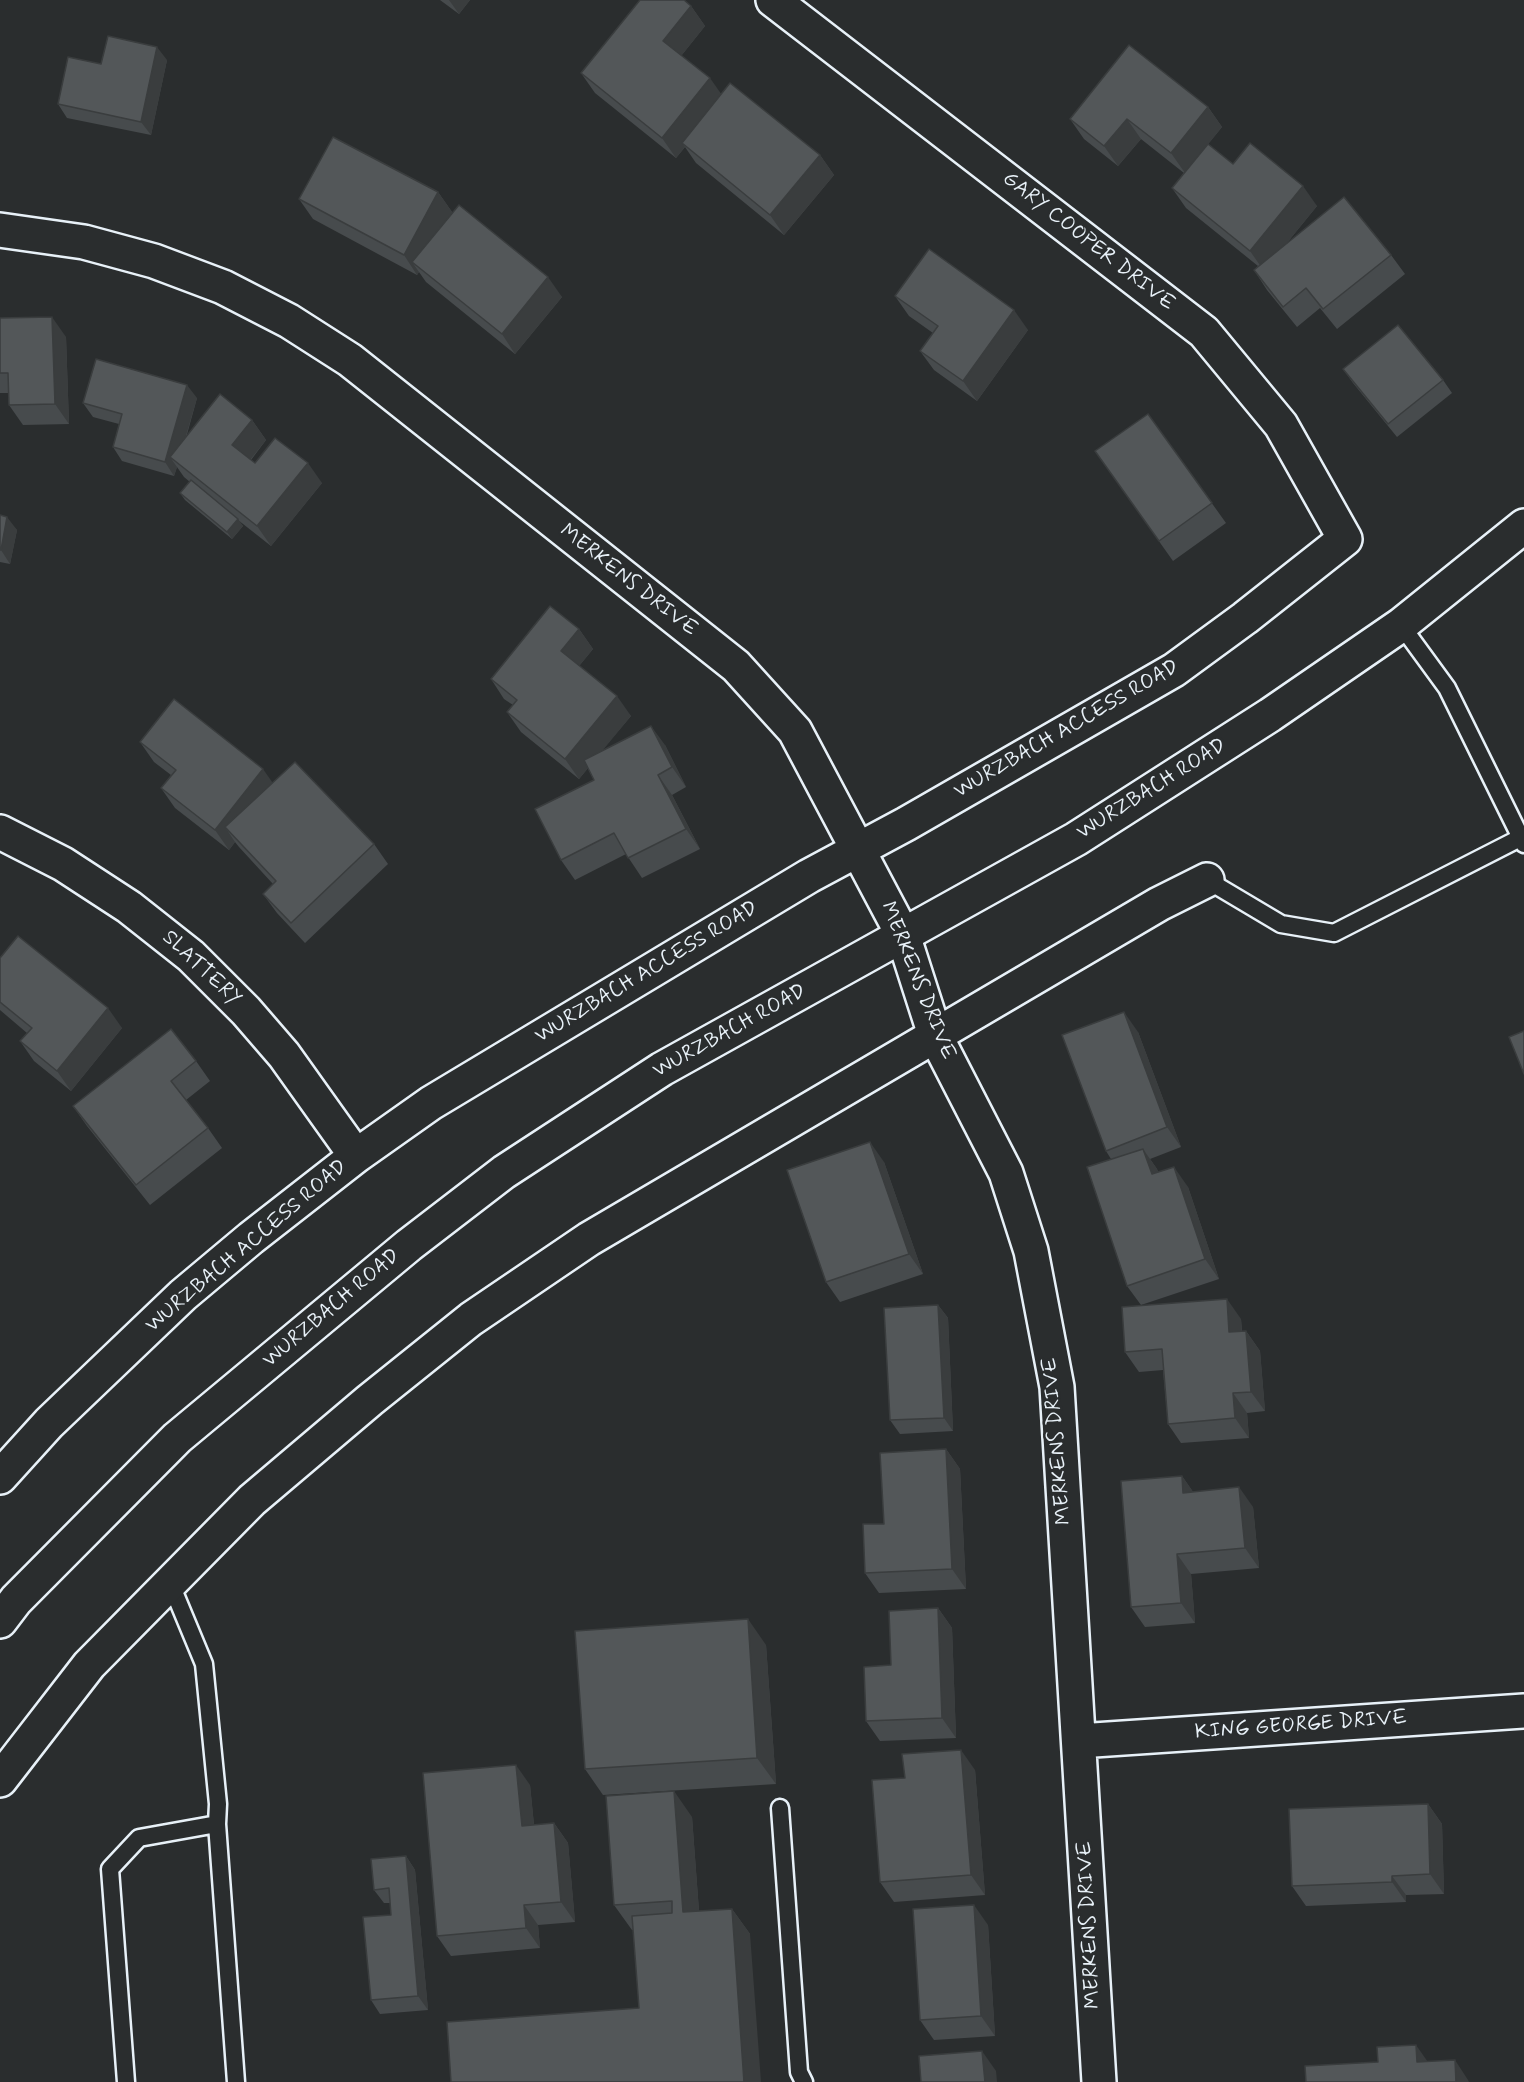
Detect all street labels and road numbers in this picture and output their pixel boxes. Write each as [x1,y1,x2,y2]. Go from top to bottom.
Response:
street label: GARY COOPER DRIVE [997,167,1179,317]
street label: MERKENS DRIVE [554,519,702,643]
street label: WURZBACH ACCESS ROAD [950,655,1184,805]
street label: WURZBACH ROAD [1073,734,1231,846]
street label: WURZBACH ACCESS ROAD [531,896,763,1050]
street label: MERKENS DRIVE [874,898,960,1064]
street label: SLATTERY [156,926,246,1012]
street label: WURZBACH ROAD [649,979,811,1085]
street label: WURZBACH ACCESS ROAD [141,1155,353,1339]
street label: WURZBACH ROAD [258,1244,406,1374]
street label: MERKENS DRIVE [1038,1356,1078,1526]
street label: KING GEORGE DRIVE [1194,1706,1408,1746]
street label: MERKENS DRIVE [1073,1840,1107,2010]

